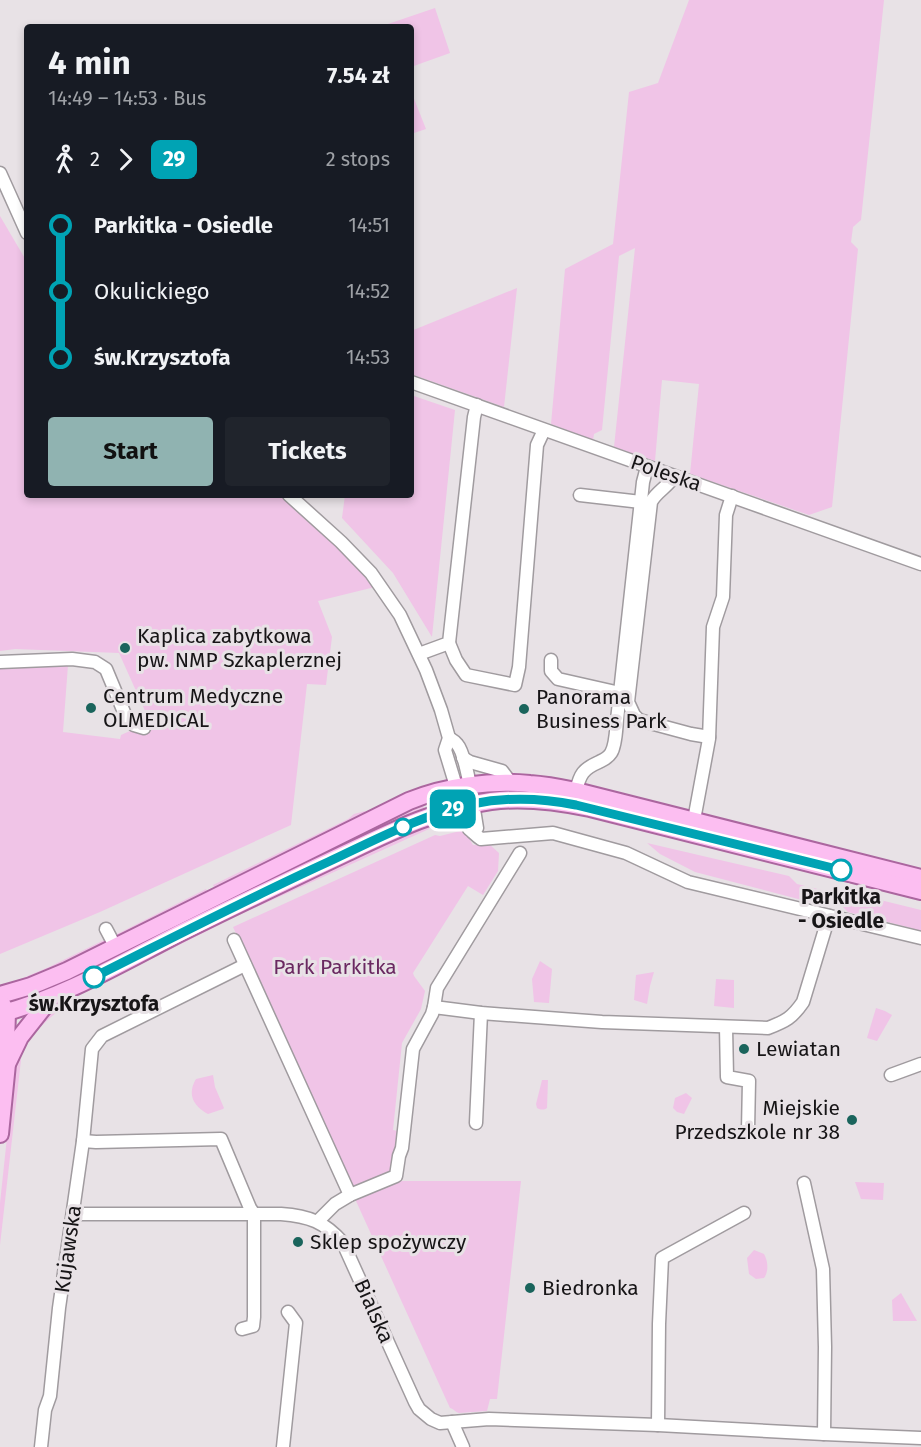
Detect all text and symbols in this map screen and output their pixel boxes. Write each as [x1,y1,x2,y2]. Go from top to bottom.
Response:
text: 4 min [48,43,131,83]
text: 7.54 zł [327,62,390,89]
text: 14:49 – 14:53 · Bus [48,86,206,110]
icon: walk [48,143,81,176]
icon: forward [109,143,142,176]
text: 29 [163,146,185,172]
text: 2 [90,147,100,171]
text: 2 stops [326,147,390,171]
text: Parkitka - Osiedle [94,212,273,239]
text: 14:51 [348,213,390,237]
text: Okulickiego [94,278,210,305]
text: 14:52 [346,279,390,303]
text: św.Krzysztofa [94,344,231,371]
text: 14:53 [346,345,390,369]
button: Start [48,417,213,486]
button: Tickets [225,417,390,486]
street label: Poleska [627,449,705,497]
place label: Kaplica zabytkowa pw. NMP Szkaplerznej [137,623,342,673]
marker: Kaplica zabytkowa pw. NMP Szkaplerznej [118,641,132,655]
place label: Centrum Medyczne OLMEDICAL [103,683,283,733]
place label: Panorama Business Park [536,684,667,734]
marker: Centrum Medyczne OLMEDICAL [84,701,98,715]
marker: Panorama Business Park [517,702,531,716]
line badge: 29 [426,790,480,828]
text: 29 [442,796,464,822]
unlabelled marker [394,818,412,836]
marker: Parkitka - Osiedle [830,859,852,881]
place label: Parkitka - Osiedle [798,884,884,934]
park label: Park Parkitka [273,954,397,980]
marker: św.Krzysztofa [83,966,105,988]
place label: św.Krzysztofa [29,991,159,1017]
place label: Lewiatan [756,1036,841,1062]
marker: Lewiatan [737,1042,751,1056]
place label: Miejskie Przedszkole nr 38 [674,1095,840,1145]
marker: Miejskie Przedszkole nr 38 [845,1113,859,1127]
street label: Kujawska [49,1203,87,1295]
place label: Sklep spożywczy [310,1229,467,1255]
marker: Sklep spożywczy [291,1235,305,1249]
street label: Bialska [348,1275,400,1347]
place label: Biedronka [542,1275,639,1301]
marker: Biedronka [523,1281,537,1295]

